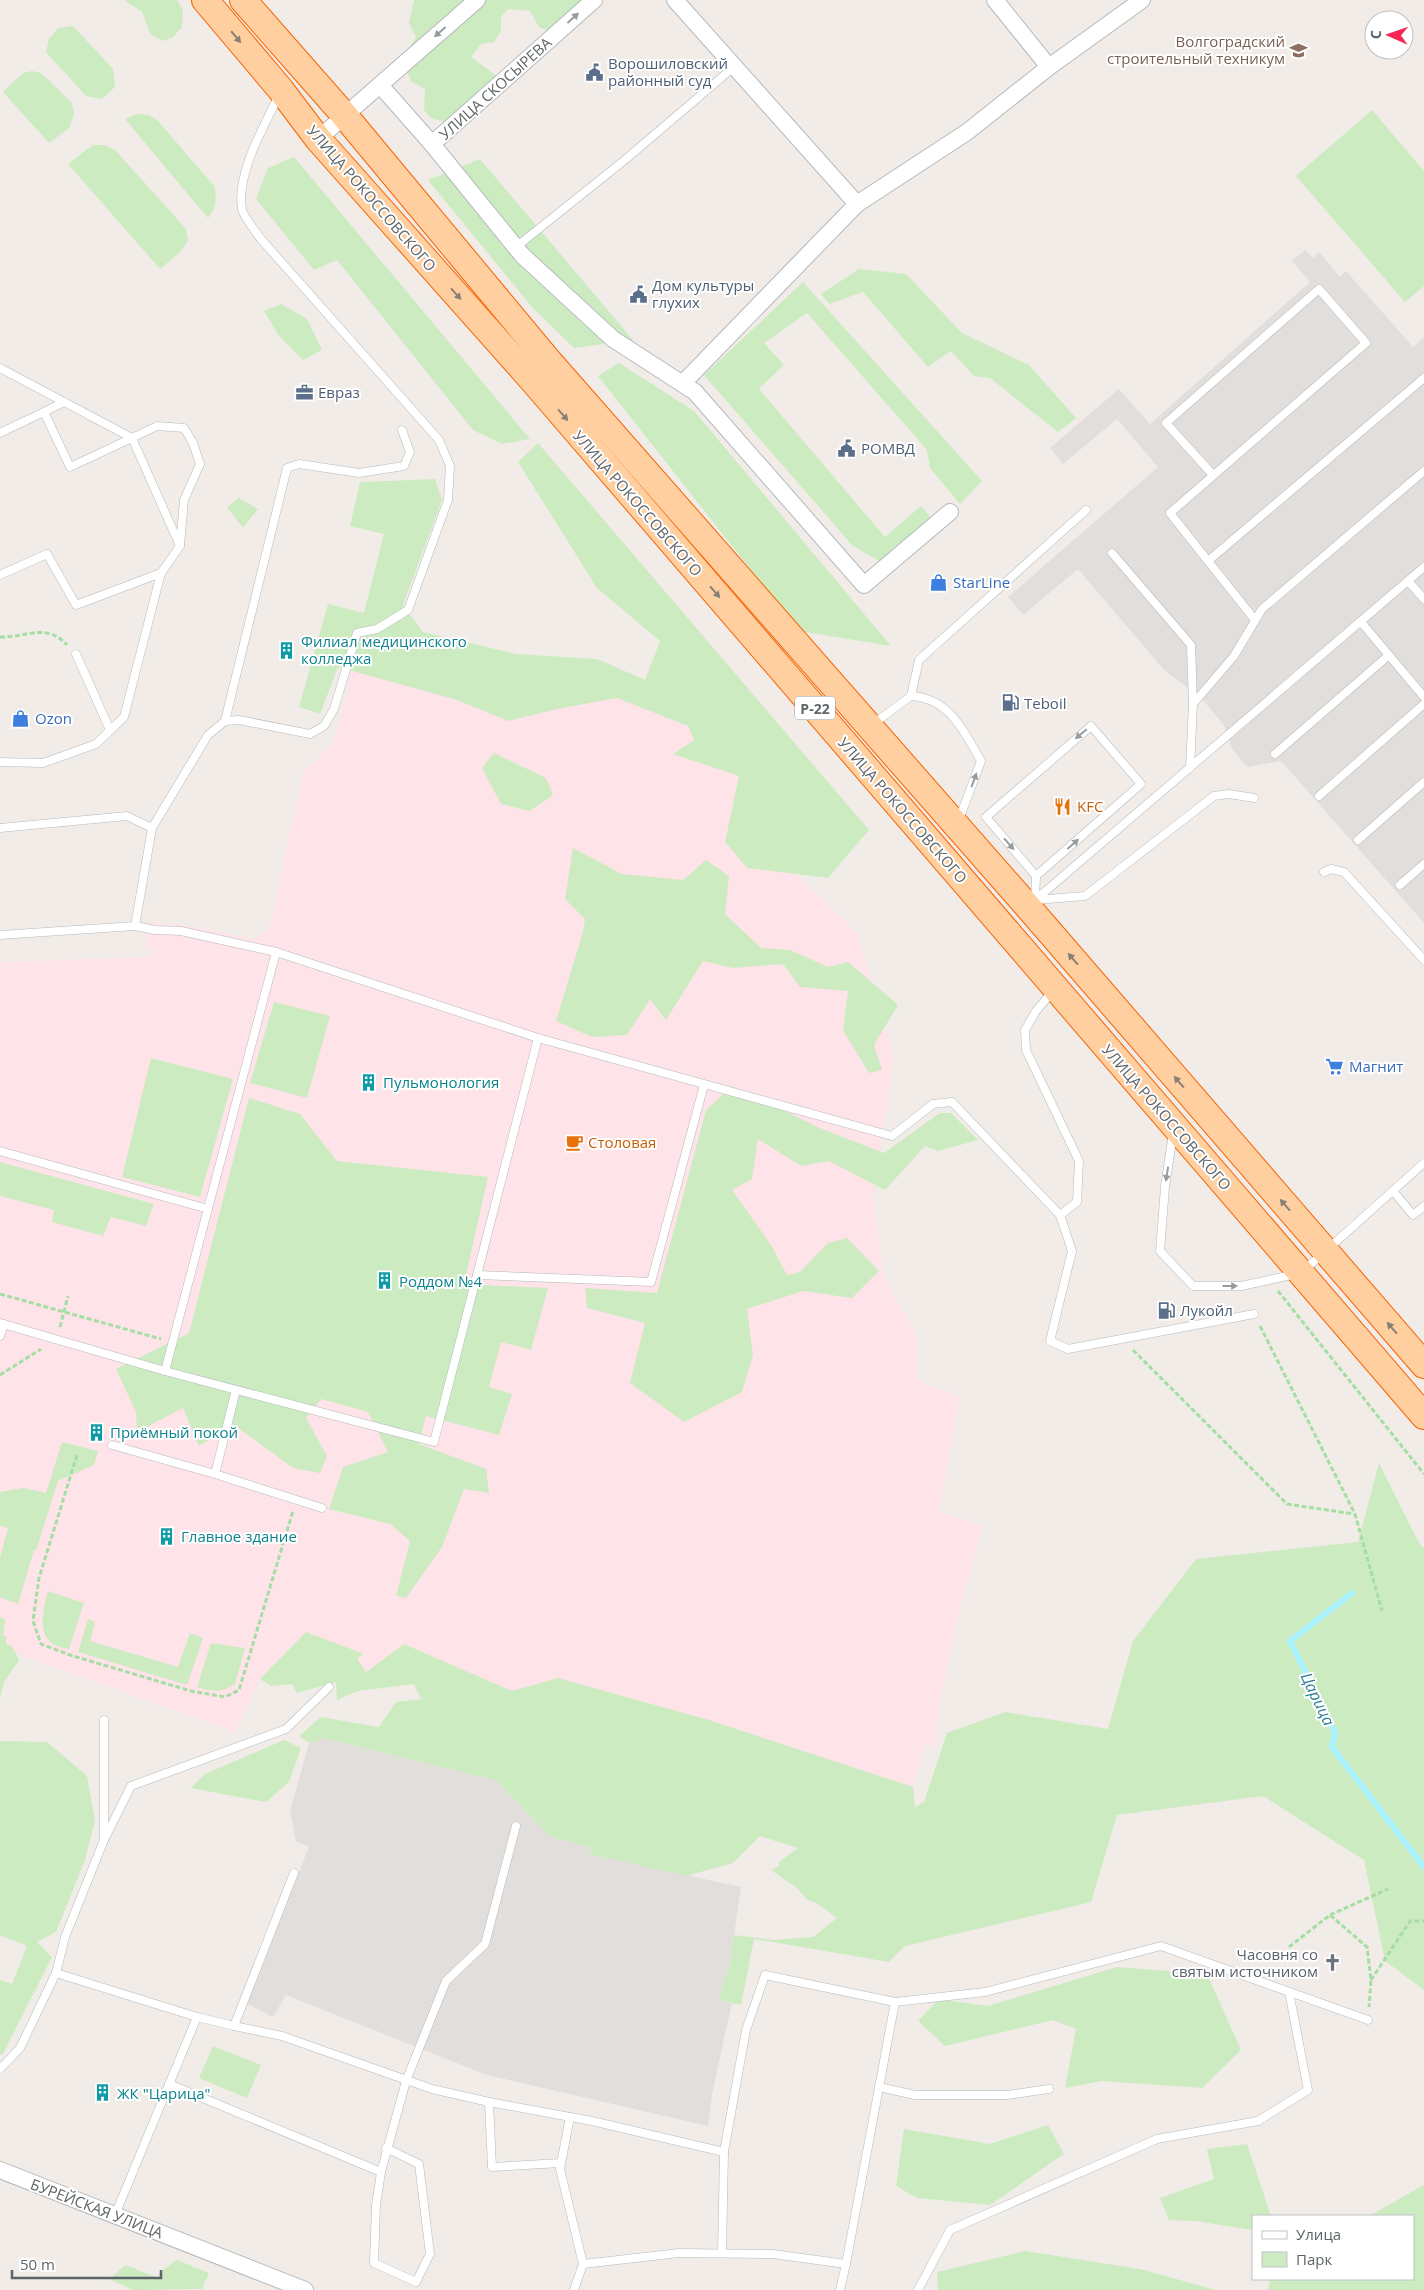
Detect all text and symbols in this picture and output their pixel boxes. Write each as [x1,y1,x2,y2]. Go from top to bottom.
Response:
north arrow [1364,10,1414,60]
one-way arrow [566,13,579,24]
one-way arrow [435,26,447,38]
text: С [1366,30,1385,39]
one-way arrow [231,31,242,44]
place label: Волгоградский строительный техникум [1107,31,1285,68]
street label: УЛИЦА СКОСЫРЕВА [435,32,556,144]
school or university icon: Волгоградский строительный техникум [1289,40,1309,60]
place label: Ворошиловский районный суд [608,53,728,90]
public building icon: Ворошиловский районный суд [584,62,604,82]
street label: УЛИЦА РОКОССОВСКОГО [303,121,441,275]
place label: Дом культуры глухих [652,275,754,312]
public building icon: Дом культуры глухих [628,284,648,304]
one-way arrow [450,287,461,300]
office icon: Евраз [294,382,314,402]
place label: Евраз [318,382,360,402]
one-way arrow [557,409,569,421]
street label: УЛИЦА РОКОССОВСКОГО [569,426,707,580]
public building icon: РОМВД [837,438,857,458]
place label: РОМВД [861,438,915,458]
shop icon: StarLine [929,572,949,592]
place label: StarLine [953,572,1010,592]
one-way arrow [709,585,720,598]
place label: Филиал медицинского колледжа [301,631,467,668]
building icon: Филиал медицинского колледжа [277,640,297,660]
fuel station icon: Teboil [1000,693,1020,713]
place label: Teboil [1024,693,1066,713]
road number: Р-22 [795,696,835,720]
shop icon: Ozon [11,708,31,728]
place label: Ozon [35,708,72,728]
one-way arrow [1075,728,1088,739]
street label: УЛИЦА РОКОССОВСКОГО [834,733,972,887]
one-way arrow [970,772,978,787]
restaurant icon: KFC [1053,796,1073,816]
place label: KFC [1077,796,1103,816]
one-way arrow [1003,838,1014,850]
one-way arrow [1067,838,1080,849]
one-way arrow [1067,954,1079,966]
street label: УЛИЦА РОКОССОВСКОГО [1098,1040,1236,1194]
supermarket icon: Магнит [1325,1056,1345,1076]
place label: Магнит [1349,1056,1403,1076]
building icon: Пульмонология [359,1072,379,1092]
place label: Пульмонология [383,1072,499,1092]
one-way arrow [1174,1076,1185,1089]
cafe icon: Столовая [564,1132,584,1152]
place label: Столовая [588,1132,656,1152]
one-way arrow [1162,1166,1170,1182]
one-way arrow [1280,1199,1291,1212]
building icon: Роддом №4 [375,1271,395,1291]
place label: Роддом №4 [399,1271,482,1291]
one-way arrow [1223,1282,1239,1290]
fuel station icon: Лукойл [1156,1300,1176,1320]
place label: Лукойл [1180,1300,1233,1320]
one-way arrow [1386,1322,1398,1334]
building icon: Приёмный покой [86,1422,106,1442]
place label: Приёмный покой [110,1422,238,1442]
building icon: Главное здание [157,1526,177,1546]
place label: Главное здание [181,1526,297,1546]
water label: Царица [1296,1669,1340,1729]
place label: Часовня со святым источником [1172,1944,1318,1981]
church icon: Часовня со святым источником [1322,1953,1342,1973]
building icon: ЖК "Царица" [93,2083,113,2103]
place label: ЖК "Царица" [117,2083,210,2103]
street label: БУРЕЙСКАЯ УЛИЦА [28,2174,167,2243]
legend [1252,2215,1414,2280]
text: Улица [1296,2224,1341,2244]
scale bar [12,2248,161,2280]
text: Парк [1296,2249,1332,2269]
text: 50 m [20,2254,55,2274]

